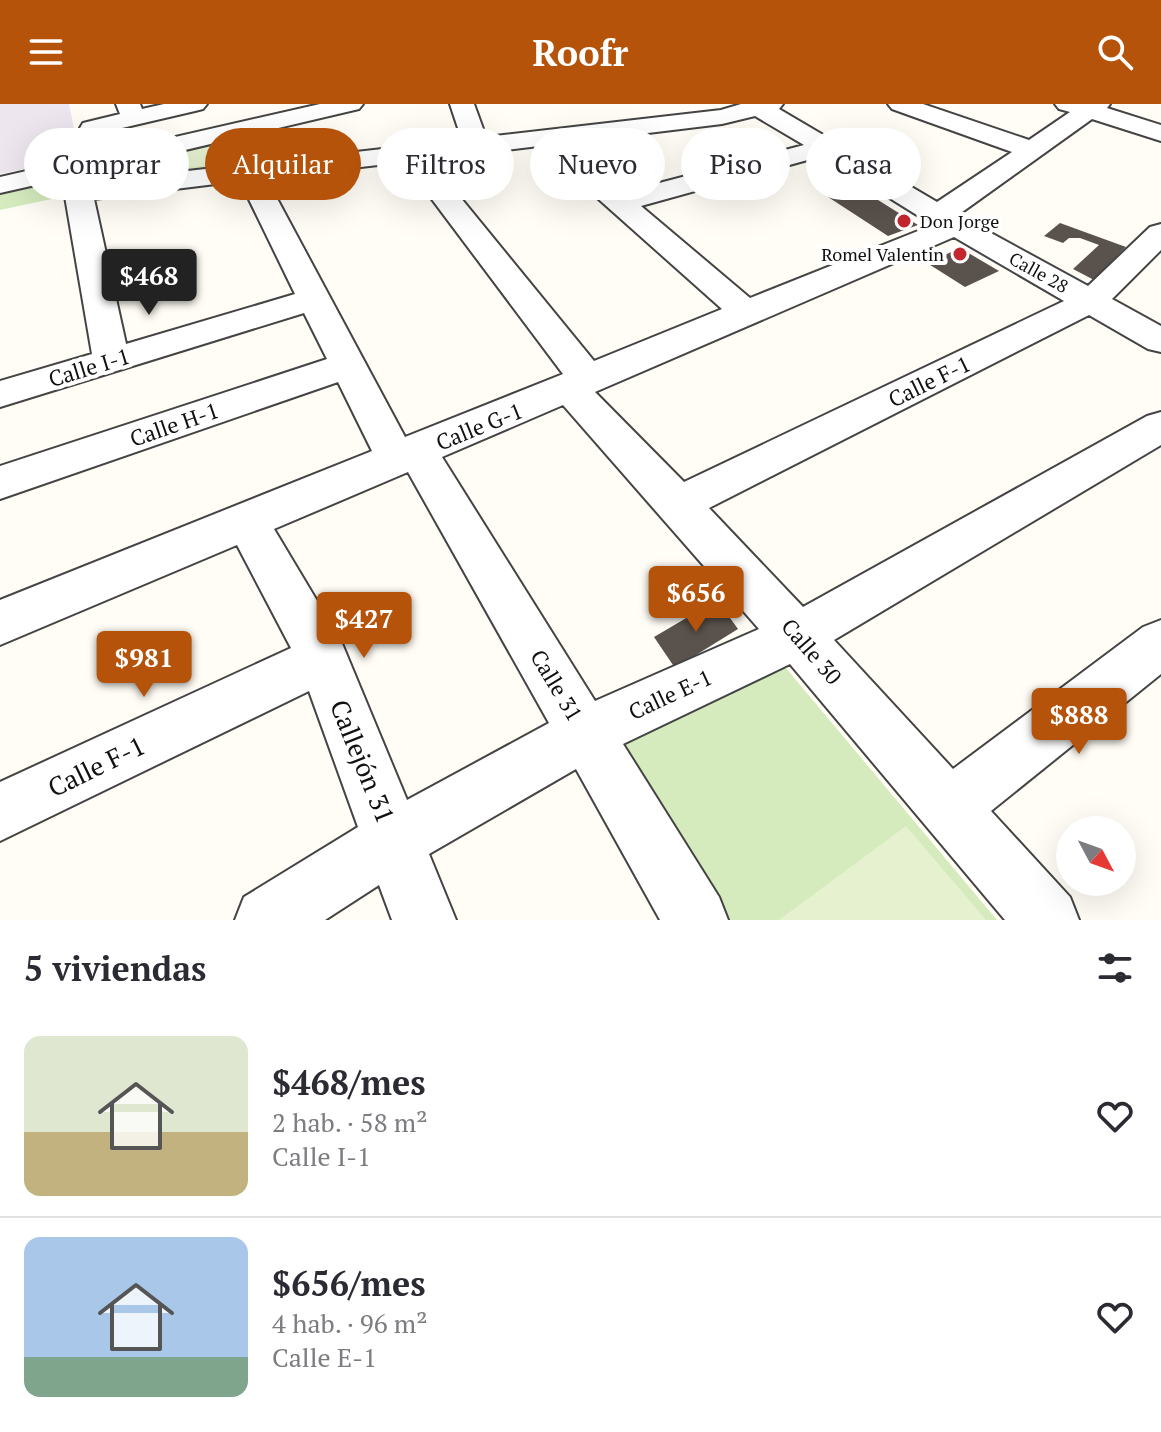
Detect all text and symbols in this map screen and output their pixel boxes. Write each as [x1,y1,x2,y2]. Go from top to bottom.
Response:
text: Roofr [533,29,628,76]
icon: menu [24,30,68,74]
icon: search [1093,30,1137,74]
chip: Comprar [24,128,189,200]
chip: Alquilar [205,128,361,200]
chip: Filtros [377,128,514,200]
chip: Nuevo [530,128,665,200]
chip: Piso [681,128,790,200]
chip: Casa [806,128,921,200]
place label: Don Jorge [920,209,999,233]
marker: Don Jorge [895,212,913,230]
place label: Romel Valentin [821,242,944,266]
marker: Romel Valentin [951,245,969,263]
street label: Calle 28 [1005,246,1073,298]
pin: $468 [102,249,196,317]
text: $468 [120,258,178,292]
street label: Calle I-1 [45,341,133,393]
street label: Calle F-1 [883,349,975,413]
street label: Calle H-1 [126,395,222,453]
street label: Calle G-1 [431,395,527,457]
pin: $656 [649,566,743,634]
text: $656 [667,575,725,609]
pin: $427 [317,592,411,660]
text: $427 [335,601,393,635]
street label: Calle 30 [775,612,849,690]
pin: $981 [97,631,191,699]
text: $981 [115,640,173,674]
street label: Calle 31 [524,644,590,726]
street label: Calle E-1 [624,662,716,726]
pin: $888 [1032,688,1126,756]
street label: Callejón 31 [323,694,403,828]
text: $888 [1050,697,1108,731]
street label: Calle F-1 [42,728,150,804]
north arrow [1056,816,1136,896]
map controls [1056,816,1136,896]
text: 5 viviendas [24,946,206,991]
icon: filters [1093,946,1137,990]
text: $468/mes [272,1060,426,1105]
icon: home [88,1068,184,1164]
icon: heart [1093,1094,1137,1138]
text: 2 hab. · 58 m² [272,1105,428,1139]
text: Calle I-1 [272,1139,371,1173]
text: $656/mes [272,1261,426,1306]
icon: home [88,1269,184,1365]
icon: heart [1093,1295,1137,1339]
text: 4 hab. · 96 m² [272,1306,428,1340]
text: Calle E-1 [272,1340,377,1374]

